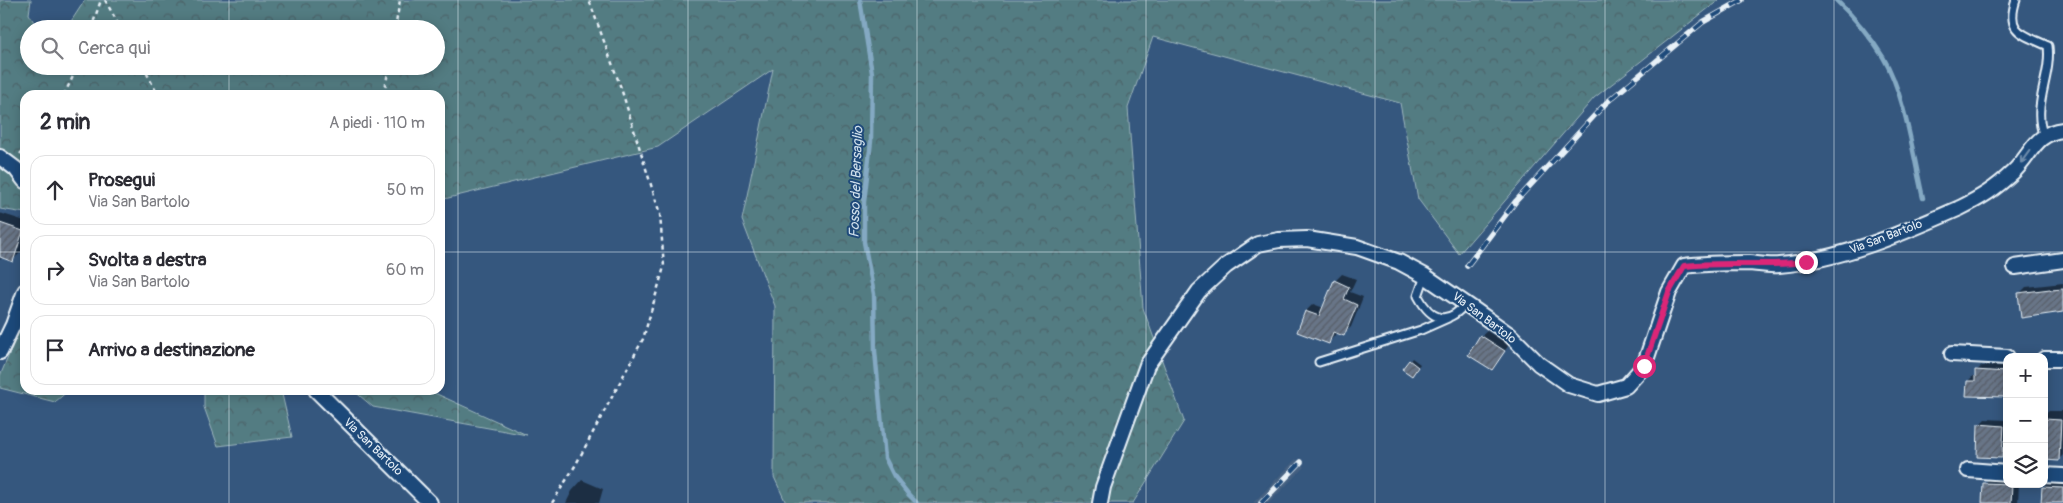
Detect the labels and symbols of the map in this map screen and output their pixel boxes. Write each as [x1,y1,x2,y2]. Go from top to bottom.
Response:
water label: Fosso del Bersaglio [846,124,866,238]
one-way arrow [2020,150,2031,163]
street label: Via San Bartolo [1848,216,1925,258]
route end [1795,251,1818,274]
street label: Via San Bartolo [1449,289,1519,347]
route start [1633,355,1656,378]
street label: Via San Bartolo [340,415,406,479]

